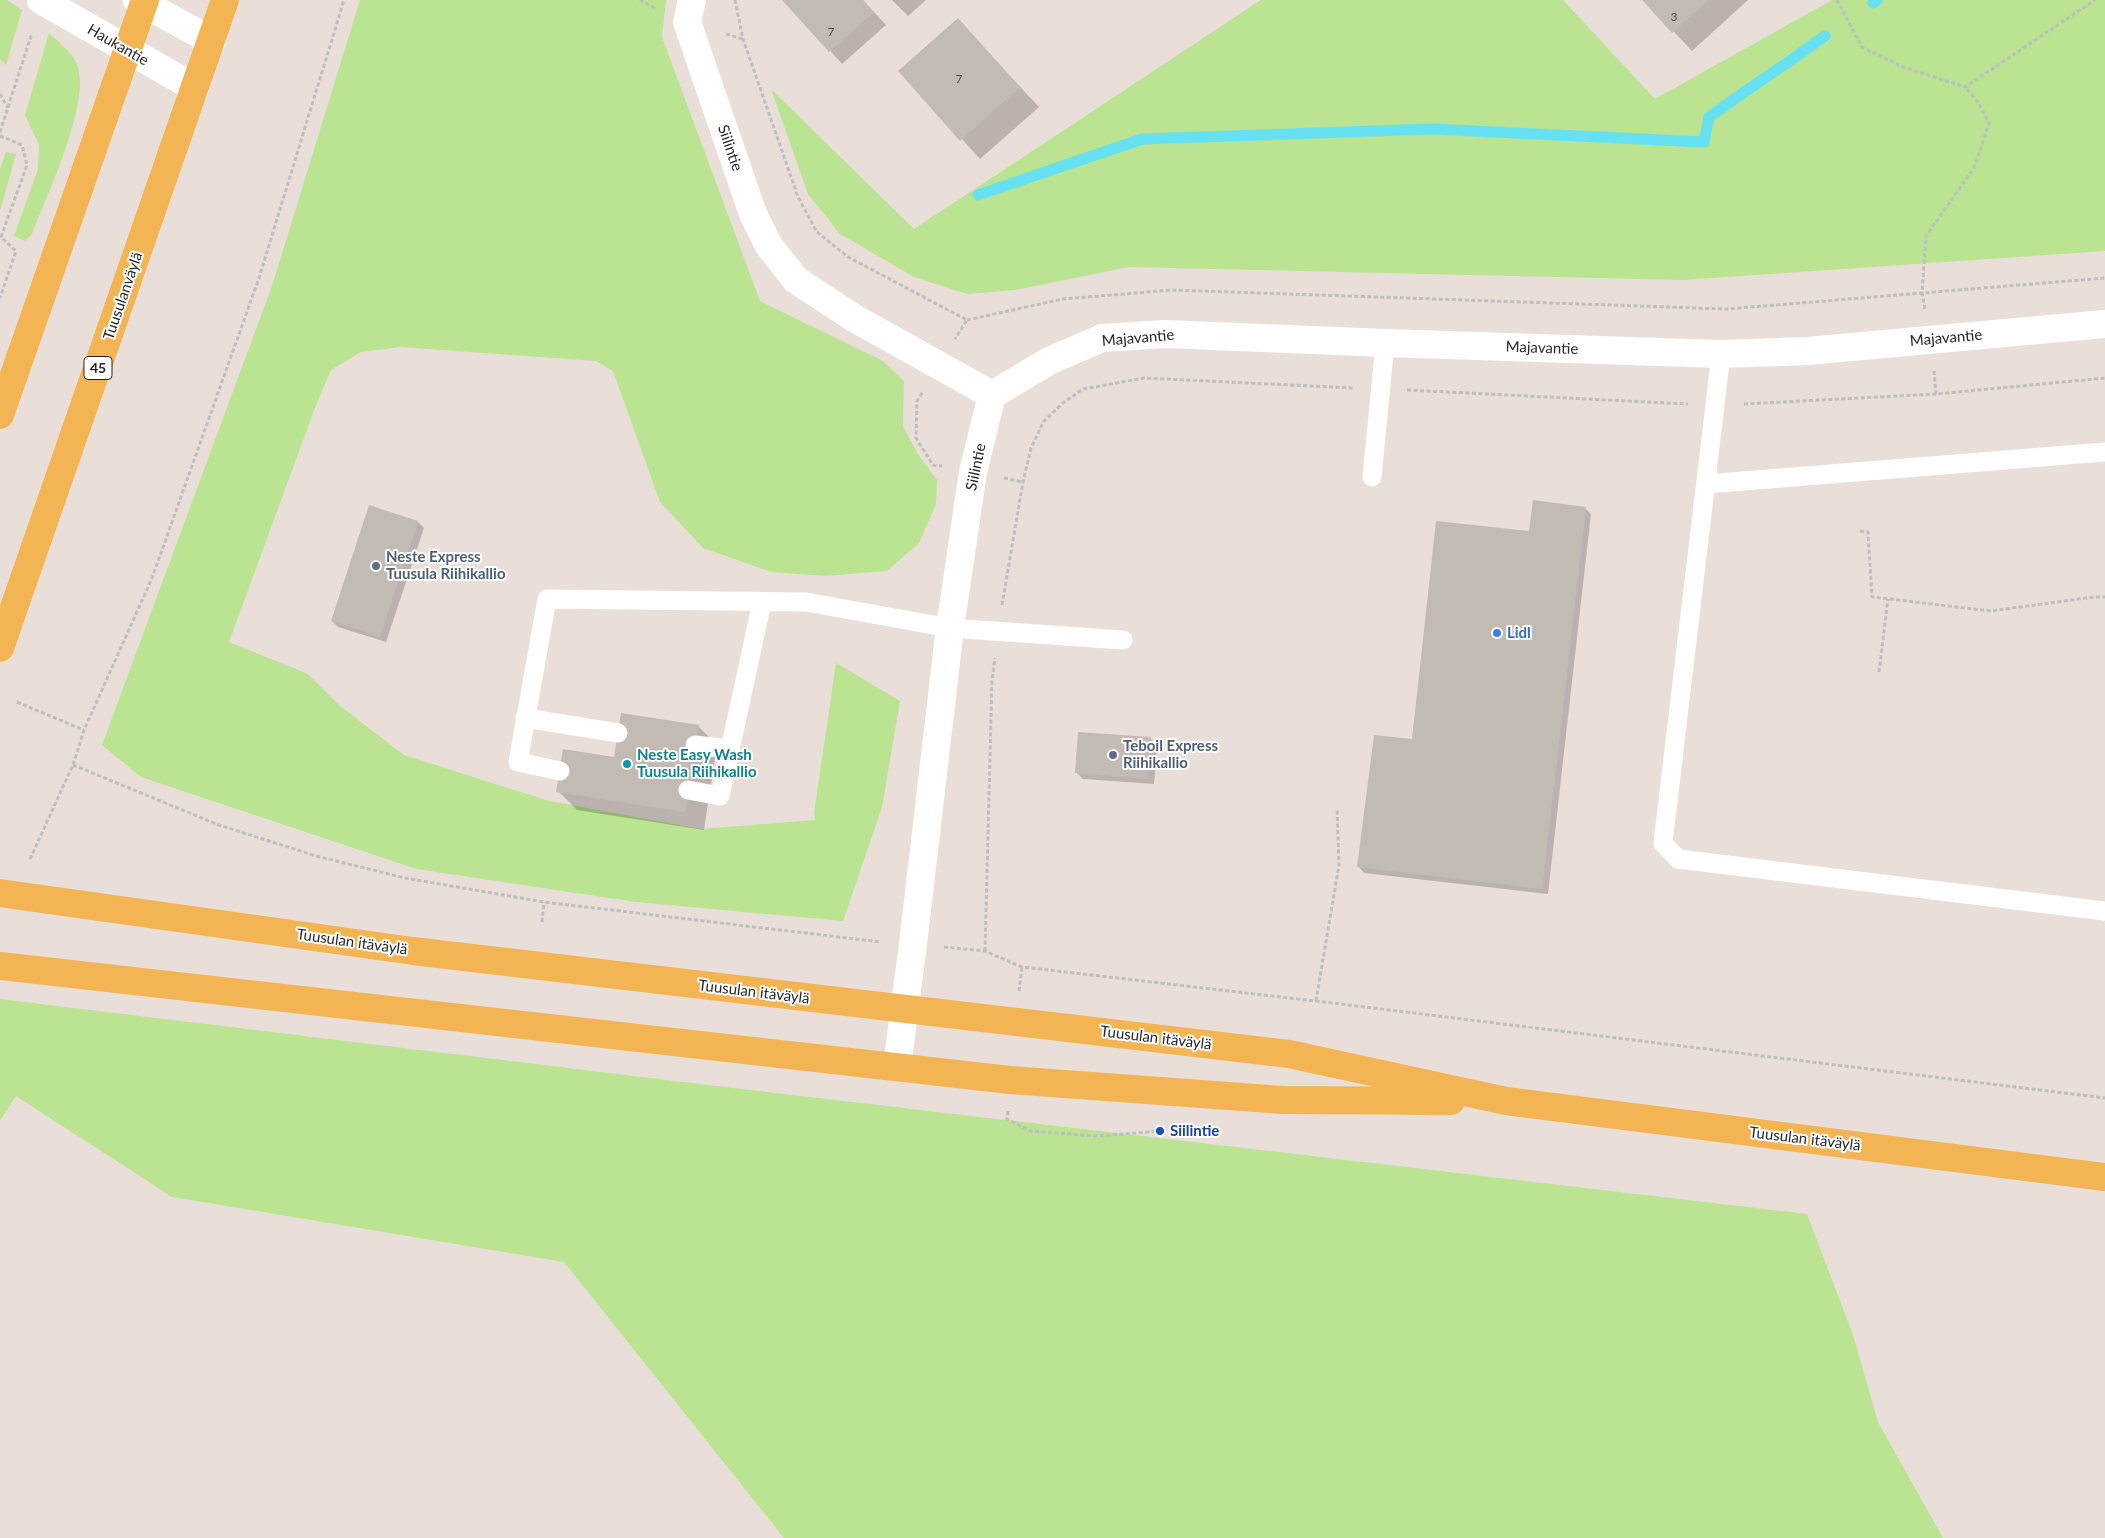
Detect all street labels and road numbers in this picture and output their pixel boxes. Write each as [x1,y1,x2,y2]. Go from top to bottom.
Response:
street label: Haukantie [84,20,152,70]
street label: Siilintie [714,122,746,174]
street label: Tuusulanväylä [100,250,146,342]
street label: Majavantie [1101,326,1175,350]
street label: Majavantie [1909,326,1983,350]
street label: Majavantie [1505,338,1579,358]
road number: 45 [84,356,112,379]
street label: Siilintie [962,442,990,492]
street label: Tuusulan itäväylä [295,925,409,959]
street label: Tuusulan itäväylä [697,976,811,1008]
street label: Tuusulan itäväylä [1099,1022,1213,1054]
street label: Tuusulan itäväylä [1748,1123,1862,1155]

